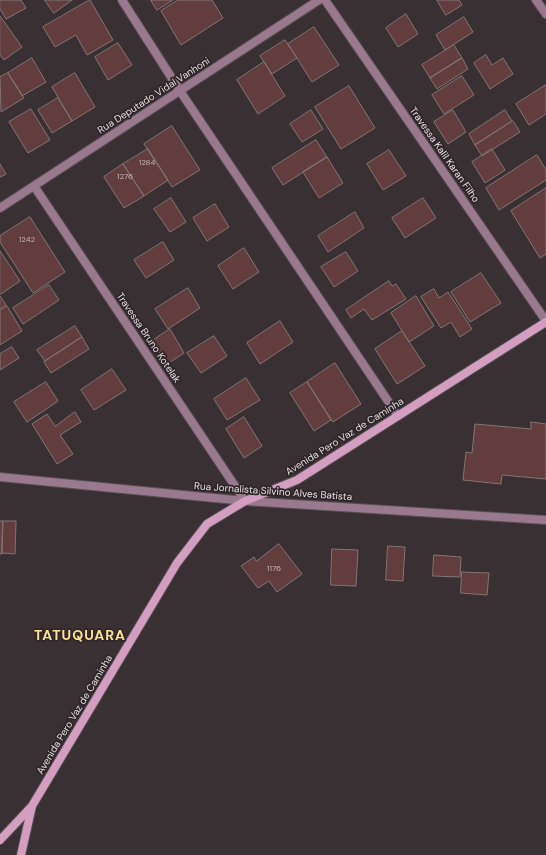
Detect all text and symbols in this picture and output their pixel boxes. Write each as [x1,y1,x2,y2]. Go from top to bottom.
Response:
street label: Rua Deputado Vidal Vanhoni [96,55,212,137]
street label: Travessa Kalil Karan Filho [406,105,482,205]
house number: 1284 [139,158,155,168]
house number: 1276 [117,172,133,182]
house number: 1242 [19,235,35,245]
street label: Travessa Bruno Kotelak [113,291,183,385]
street label: Avenida Pero Vaz de Caminha [284,396,406,478]
street label: Rua Jornalista Silvino Alves Batista [194,480,352,504]
house number: 1176 [267,564,281,574]
district label: TATUQUARA [34,628,126,644]
street label: Avenida Pero Vaz de Caminha [35,653,115,777]

